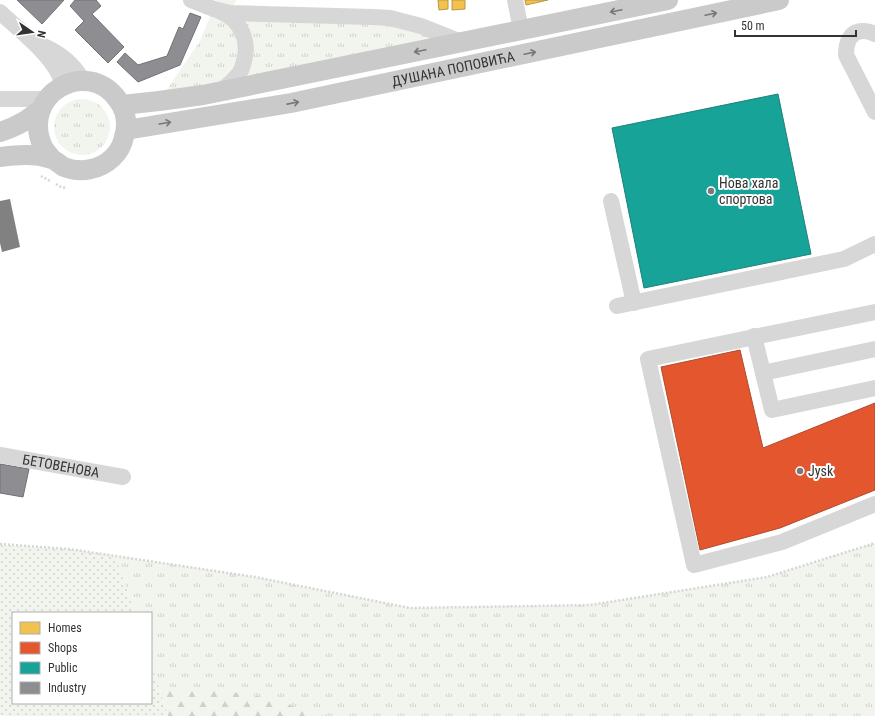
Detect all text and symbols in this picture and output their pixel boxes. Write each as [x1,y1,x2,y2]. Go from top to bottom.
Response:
one-way arrow [610,7,623,15]
one-way arrow [705,10,718,18]
north arrow [12,12,52,52]
scale bar [735,12,856,38]
text: 50 m [741,19,765,33]
text: N [34,29,48,39]
one-way arrow [414,47,427,55]
street label: ДУШАНА ПОПОВИЋА [390,48,516,89]
one-way arrow [523,49,536,57]
one-way arrow [286,98,299,106]
one-way arrow [158,119,171,127]
place label: Нова хала спортова [719,175,778,207]
marker: Нова хала спортова [706,186,716,196]
street label: БЕТОВЕНОВА [21,451,101,481]
place label: Jysk [808,463,834,479]
marker: Jysk [795,466,805,476]
legend [12,612,152,704]
text: Homes [48,621,82,635]
text: Shops [48,641,77,655]
text: Public [48,661,78,675]
text: Industry [48,681,86,695]

